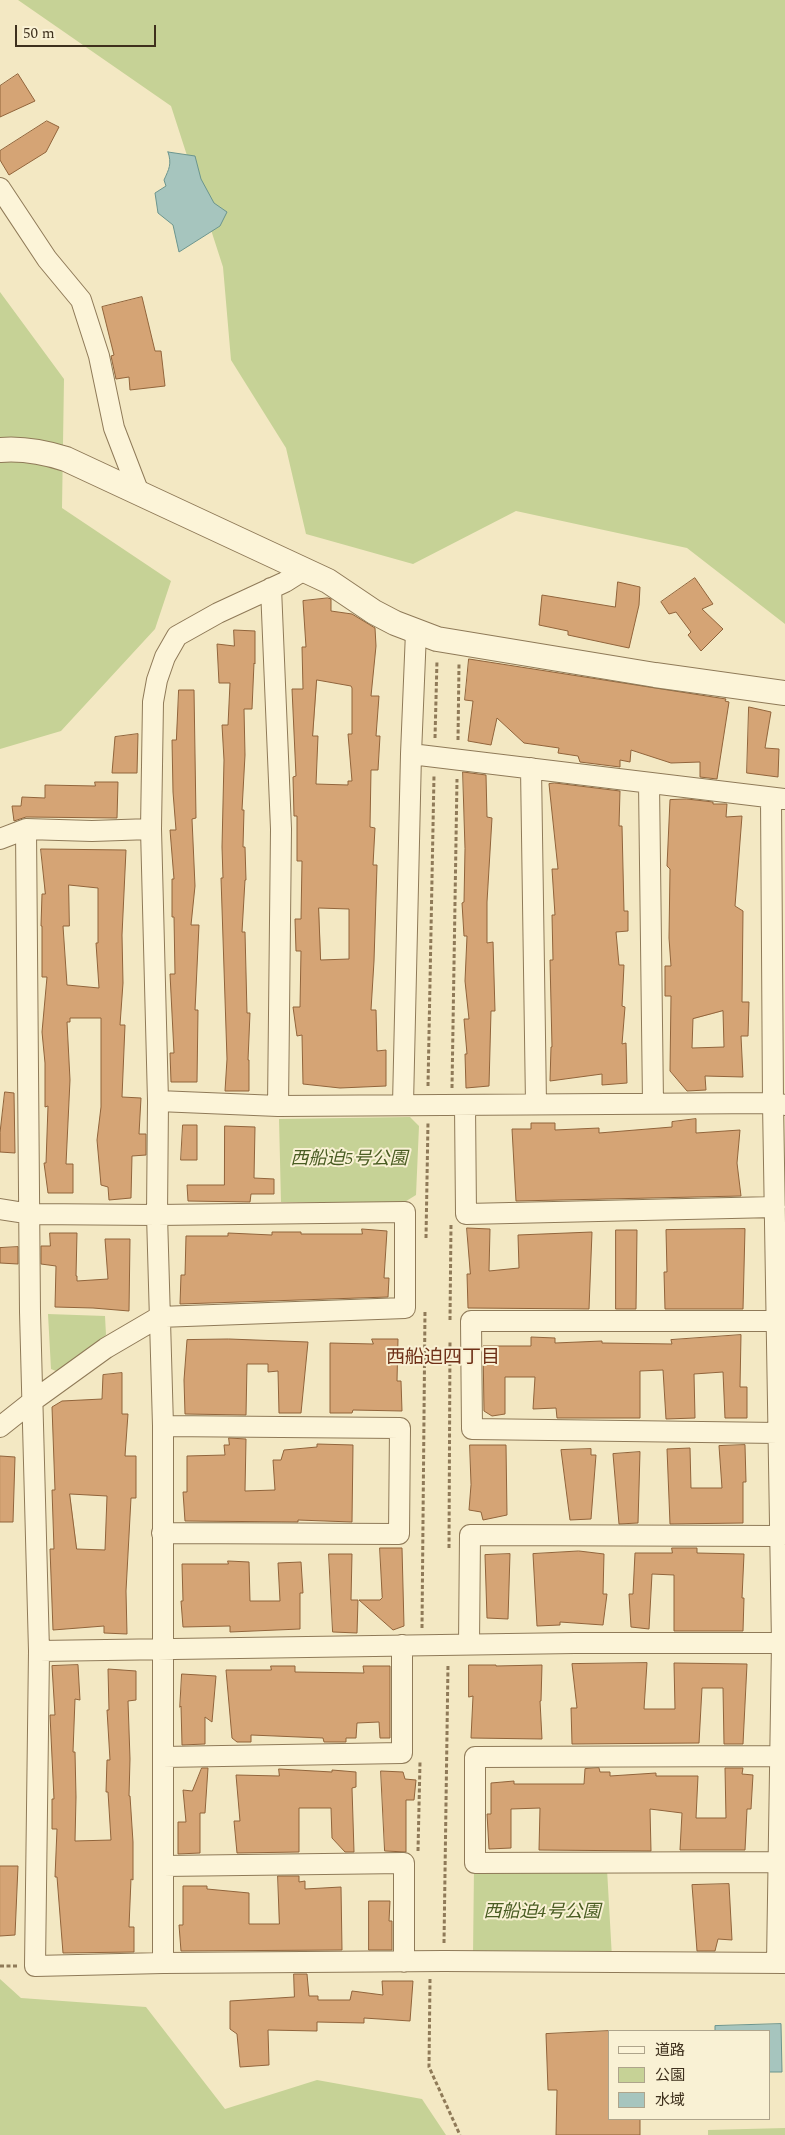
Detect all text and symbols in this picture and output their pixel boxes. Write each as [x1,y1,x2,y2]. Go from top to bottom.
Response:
scale bar [18,15,159,47]
text: 50 m [23,22,55,45]
park label: 西船迫5号公園 [291,1149,407,1171]
district label: 西船迫四丁目 [386,1348,500,1370]
park label: 西船迫4号公園 [484,1902,600,1924]
legend [608,2030,770,2120]
text: 道路 [655,2039,685,2062]
text: 公園 [655,2064,685,2087]
text: 水域 [655,2089,685,2112]

